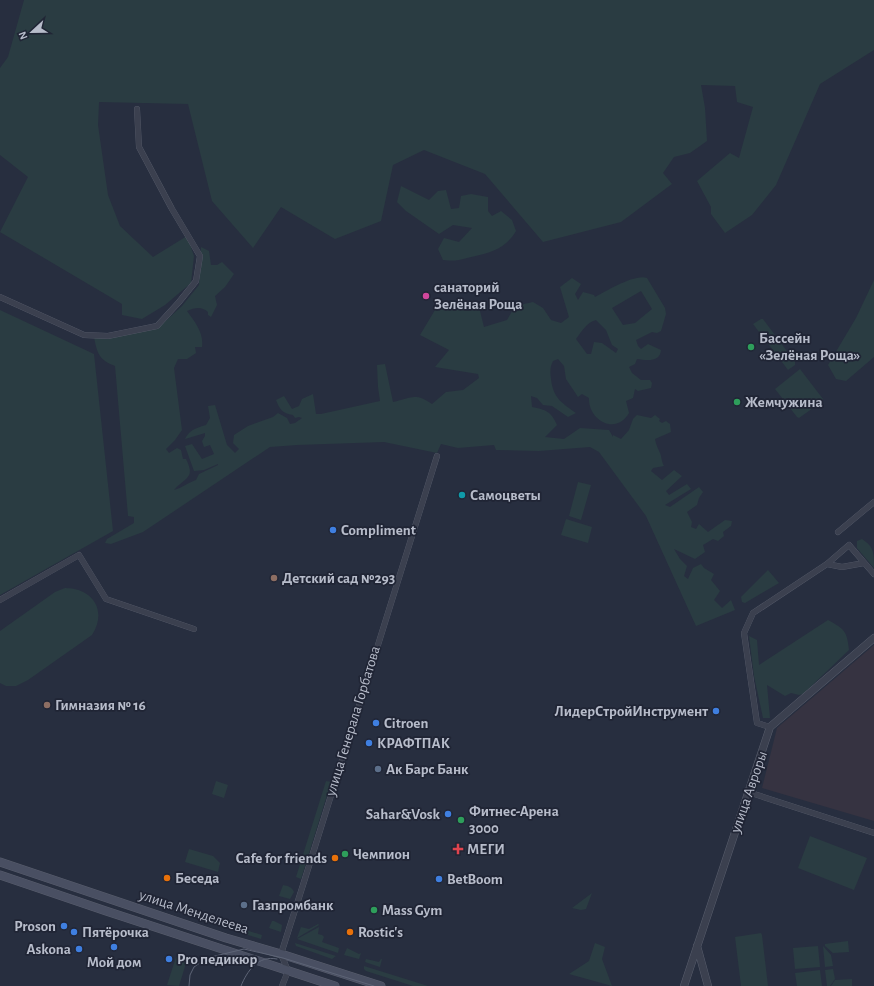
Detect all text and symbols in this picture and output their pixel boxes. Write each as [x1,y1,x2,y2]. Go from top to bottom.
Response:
north arrow [12,12,52,52]
text: N [17,30,30,41]
place label: санаторий Зелёная Роща [434,280,522,312]
marker: санаторий Зелёная Роща [421,291,431,301]
place label: Бассейн «Зелёная Роща» [759,331,860,363]
marker: Бассейн «Зелёная Роща» [746,342,756,352]
place label: Жемчужина [745,395,823,410]
marker: Жемчужина [732,397,742,407]
place label: Самоцветы [470,488,541,503]
marker: Самоцветы [457,490,467,500]
place label: Compliment [341,523,416,538]
marker: Compliment [328,525,338,535]
place label: Детский сад №293 [282,571,395,586]
marker: Детский сад №293 [269,573,279,583]
street label: улица Генерала Горбатова [323,644,383,799]
place label: Гимназия № 16 [55,698,146,713]
marker: Гимназия № 16 [42,700,52,710]
place label: ЛидерСтройИнструмент [554,704,708,719]
marker: ЛидерСтройИнструмент [711,706,721,716]
place label: Citroen [384,716,428,731]
marker: Citroen [371,718,381,728]
place label: КРАФТПАК [377,736,450,751]
marker: КРАФТПАК [364,738,374,748]
street label: улица Авроры [728,749,770,836]
place label: Ак Барс Банк [386,762,469,777]
marker: Ак Барс Банк [373,764,383,774]
place label: Фитнес-Арена 3000 [469,804,559,836]
place label: Sahar&Vosk [366,807,441,822]
marker: Sahar&Vosk [443,809,453,819]
marker: Фитнес-Арена 3000 [456,815,466,825]
place label: МЕГИ [467,842,505,857]
marker: МЕГИ [452,843,464,855]
place label: Чемпион [353,847,410,862]
marker: Чемпион [340,849,350,859]
place label: Cafe for friends [236,851,327,866]
marker: Cafe for friends [330,853,340,863]
place label: Беседа [175,871,219,886]
place label: BetBoom [447,872,503,887]
marker: Беседа [162,873,172,883]
marker: BetBoom [434,874,444,884]
street label: улица Менделеева [136,887,251,937]
place label: Газпромбанк [252,898,334,913]
marker: Газпромбанк [239,900,249,910]
place label: Mass Gym [382,903,442,918]
marker: Mass Gym [369,905,379,915]
place label: Proson [14,919,56,934]
marker: Proson [59,921,69,931]
place label: Пятёрочка [82,925,149,940]
place label: Rostic's [358,925,403,940]
marker: Пятёрочка [69,927,79,937]
marker: Rostic's [345,927,355,937]
place label: Askona [27,942,71,957]
marker: Мой дом [109,942,119,952]
marker: Askona [74,944,84,954]
place label: Pro педикюр [177,952,257,967]
marker: Pro педикюр [164,954,174,964]
place label: Мой дом [87,955,141,970]

